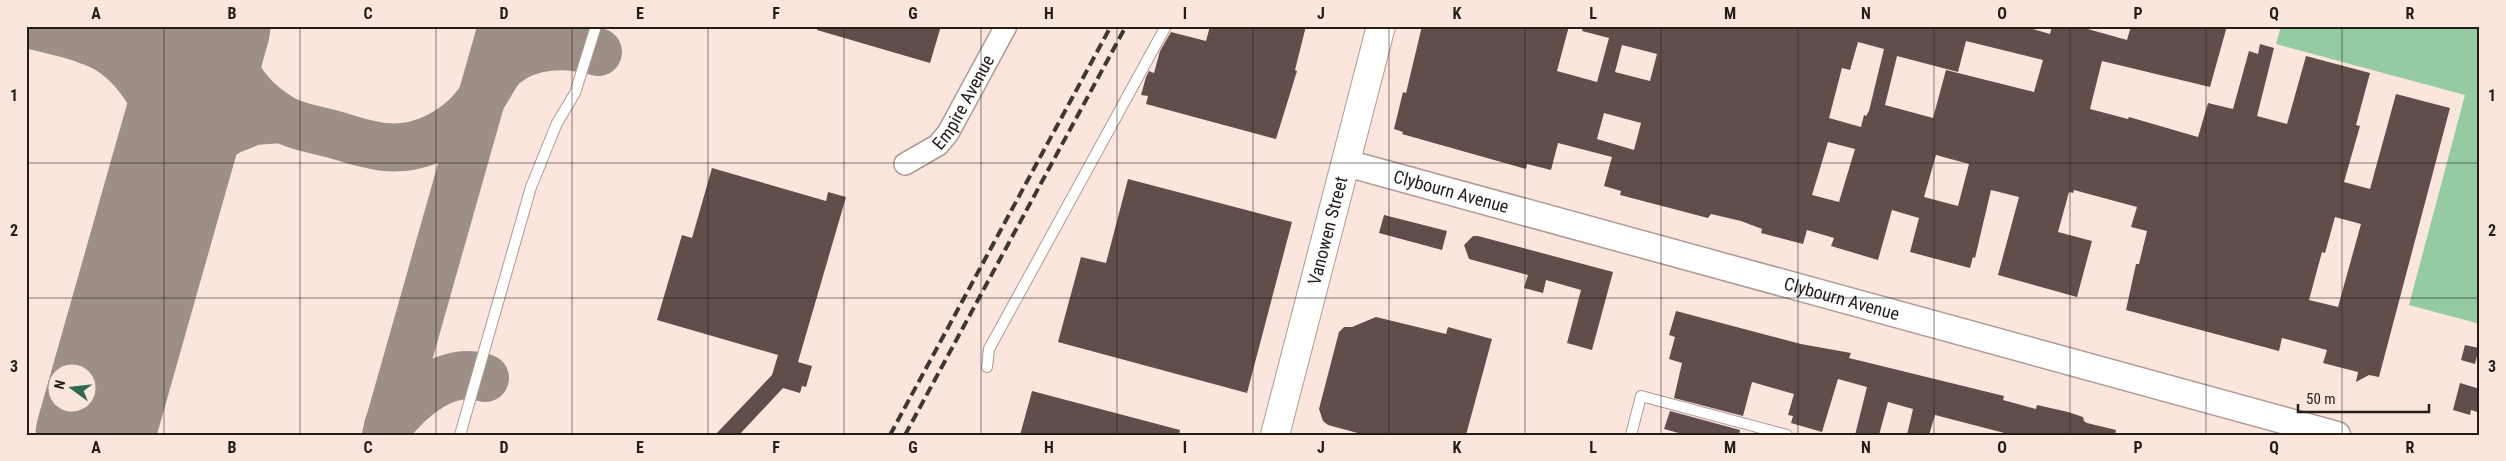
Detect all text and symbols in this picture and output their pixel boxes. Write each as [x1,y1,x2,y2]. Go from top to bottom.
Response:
text: A [91,4,101,23]
text: B [228,4,237,23]
text: C [363,4,373,23]
text: D [499,4,509,23]
text: E [636,4,644,23]
text: F [772,4,780,23]
text: G [908,4,918,23]
text: H [1044,4,1054,23]
text: I [1183,4,1187,23]
text: J [1317,4,1325,23]
text: K [1453,4,1462,23]
text: L [1589,4,1597,23]
text: M [1724,4,1736,23]
text: N [1861,4,1871,23]
text: O [1997,4,2007,23]
text: P [2133,4,2143,23]
text: Q [2269,4,2279,23]
text: R [2406,4,2415,23]
street label: Empire Avenue [928,51,998,153]
text: 1 [10,86,18,105]
text: 1 [2488,86,2496,105]
street label: Clybourn Avenue [1391,166,1511,217]
street label: Vanowen Street [1303,174,1352,287]
text: 2 [10,221,18,240]
text: 2 [2488,221,2496,240]
street label: Clybourn Avenue [1782,273,1902,324]
text: 3 [10,357,18,376]
text: 3 [2488,357,2496,376]
north arrow [48,364,98,414]
text: N [51,378,68,391]
scale bar [2298,381,2430,413]
text: 50 m [2306,390,2336,408]
text: A [91,438,101,457]
text: B [228,438,237,457]
text: C [363,438,373,457]
text: D [499,438,509,457]
text: E [636,438,644,457]
text: F [772,438,780,457]
text: G [908,438,918,457]
text: H [1044,438,1054,457]
text: I [1183,438,1187,457]
text: J [1317,438,1325,457]
text: K [1453,438,1462,457]
text: L [1589,438,1597,457]
text: M [1724,438,1736,457]
text: N [1861,438,1871,457]
text: O [1997,438,2007,457]
text: P [2133,438,2143,457]
text: Q [2269,438,2279,457]
text: R [2406,438,2415,457]

